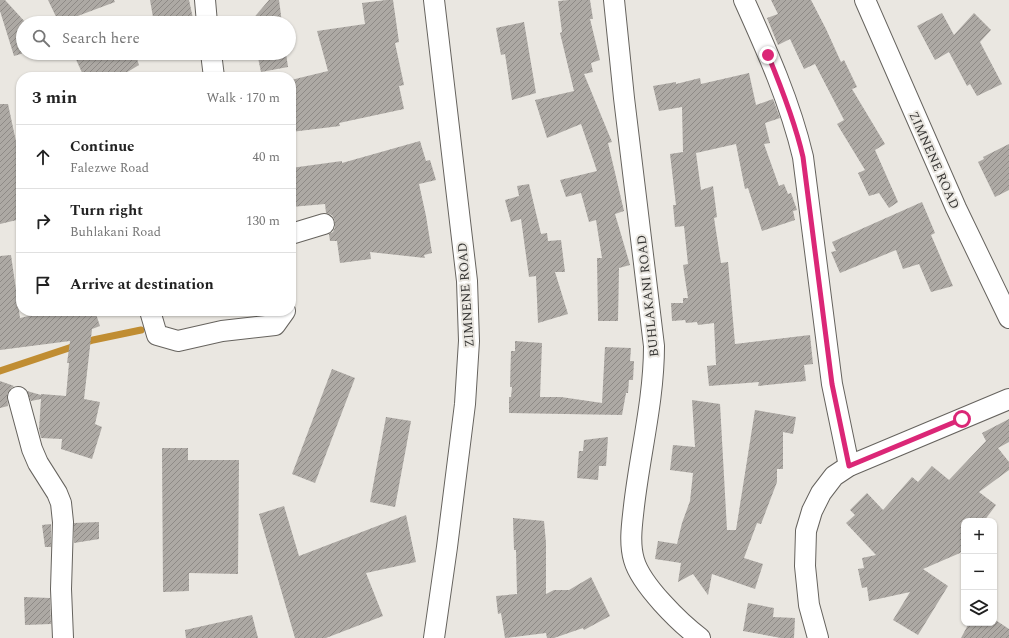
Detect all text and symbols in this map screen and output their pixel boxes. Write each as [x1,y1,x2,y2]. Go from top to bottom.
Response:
search box [16,16,296,60]
icon: search [30,27,52,49]
text: Search here [62,27,140,50]
route end [759,46,777,64]
text: 3 min [32,85,77,111]
text: Walk · 170 m [206,88,280,108]
street label: ZIMNENE ROAD [904,108,965,213]
text: Continue [70,135,135,158]
icon: ahead [32,146,54,168]
text: 40 m [253,147,280,167]
text: Falezwe Road [70,158,149,178]
text: Turn right [70,199,143,222]
icon: right [32,210,54,232]
text: 130 m [246,211,280,231]
text: Buhlakani Road [70,222,161,242]
street label: BUHLAKANI ROAD [632,234,664,358]
street label: ZIMNENE ROAD [452,242,480,348]
text: Arrive at destination [70,273,214,296]
icon: arrive [32,274,54,296]
route start [953,410,971,428]
map controls [961,518,997,626]
button: + [961,518,997,554]
button: − [961,554,997,590]
button: layers [961,590,997,626]

